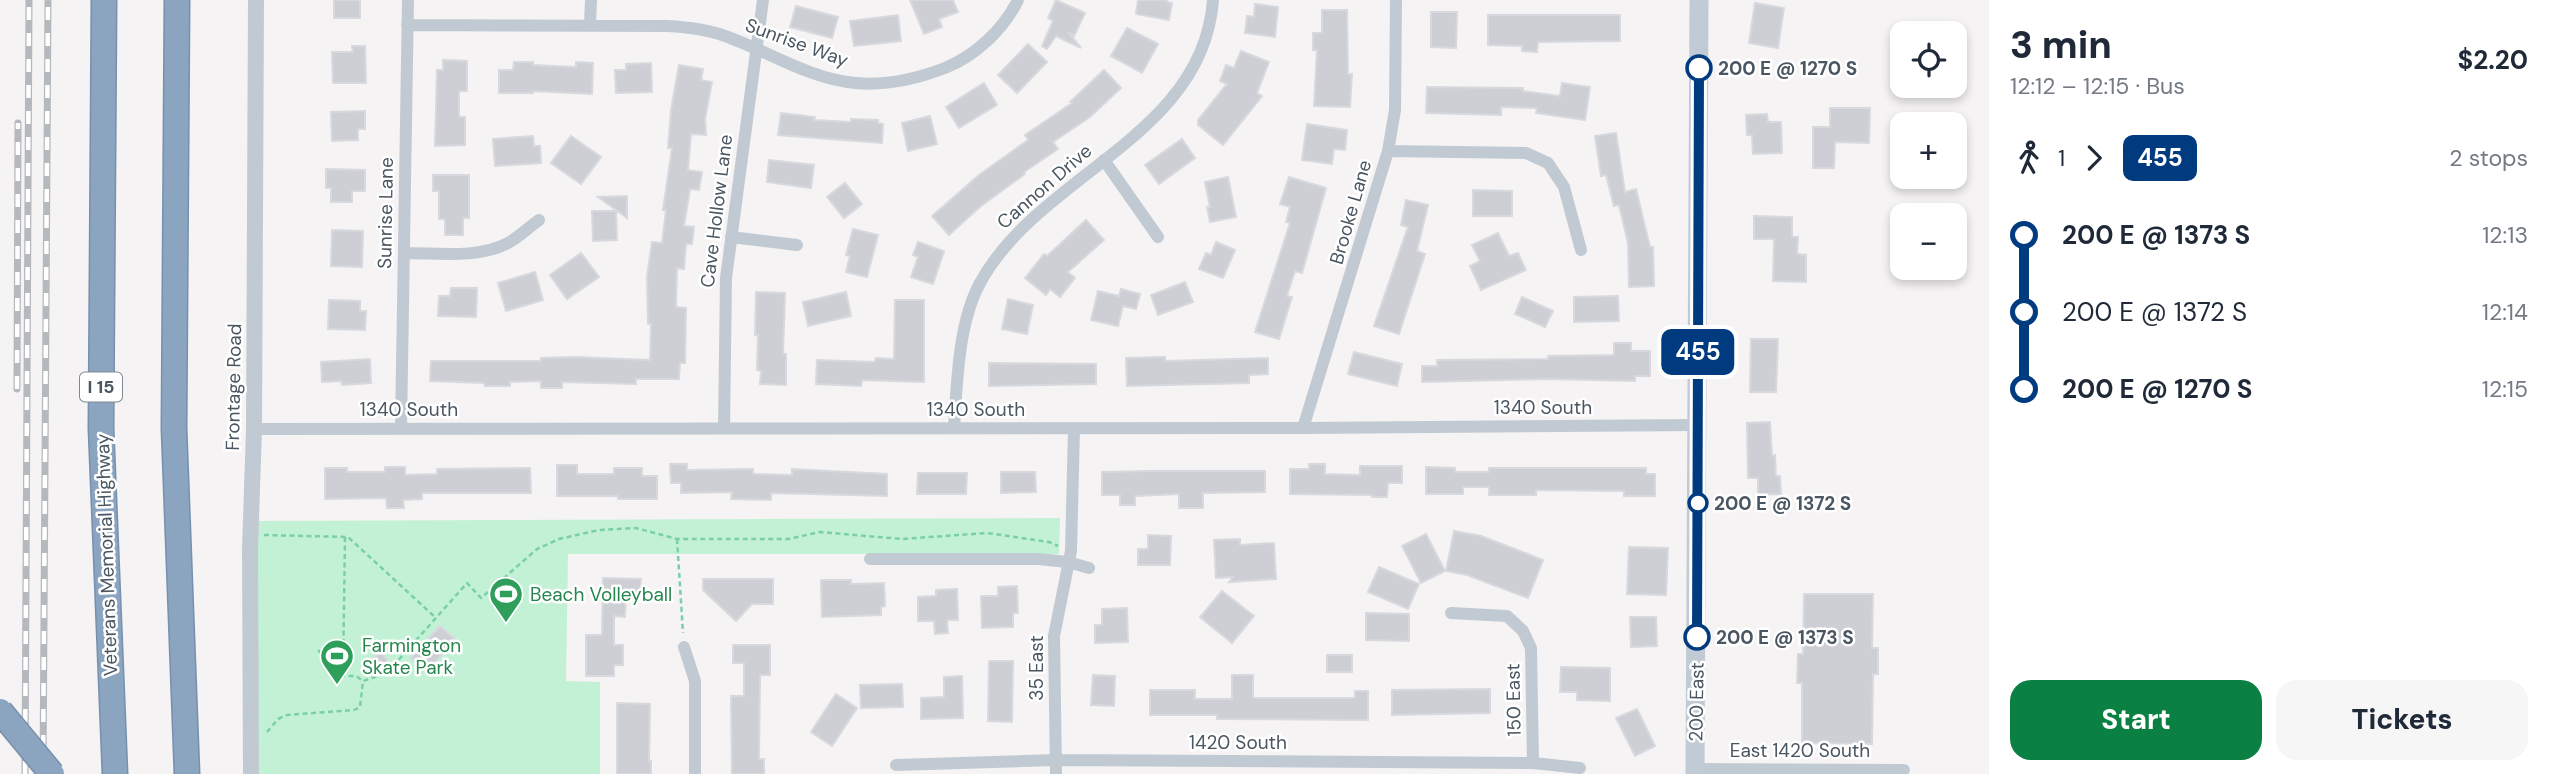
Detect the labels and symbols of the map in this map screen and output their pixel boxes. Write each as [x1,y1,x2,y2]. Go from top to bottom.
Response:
street label: Sunrise Way [742,12,852,73]
marker: 200 E @ 1270 S [1686,55,1712,81]
place label: 200 E @ 1270 S [1718,56,1857,81]
street label: Cave Hollow Lane [695,133,738,289]
street label: Cannon Drive [992,138,1097,235]
street label: Sunrise Lane [372,157,399,269]
street label: Brooke Lane [1324,157,1377,267]
street label: Frontage Road [220,323,247,451]
line badge: 455 [1658,329,1738,375]
road number: I 15 [80,372,122,402]
street label: 1340 South [1494,395,1592,420]
street label: 1340 South [360,397,458,422]
street label: 1340 South [927,397,1025,422]
street label: Veterans Memorial Highway [90,433,123,677]
place label: 200 E @ 1372 S [1714,491,1851,516]
marker: 200 E @ 1372 S [1688,493,1708,513]
sports icon: Beach Volleyball [487,575,525,624]
place label: Beach Volleyball [530,582,672,607]
marker: 200 E @ 1373 S [1684,624,1710,650]
place label: 200 E @ 1373 S [1716,625,1854,650]
place label: Farmington Skate Park [362,633,461,680]
street label: 35 East [1024,635,1049,701]
sports icon: Farmington Skate Park [318,637,356,686]
street label: 200 East [1683,662,1710,742]
street label: 150 East [1500,663,1527,737]
street label: 1420 South [1189,730,1287,755]
street label: East 1420 South [1730,738,1870,763]

